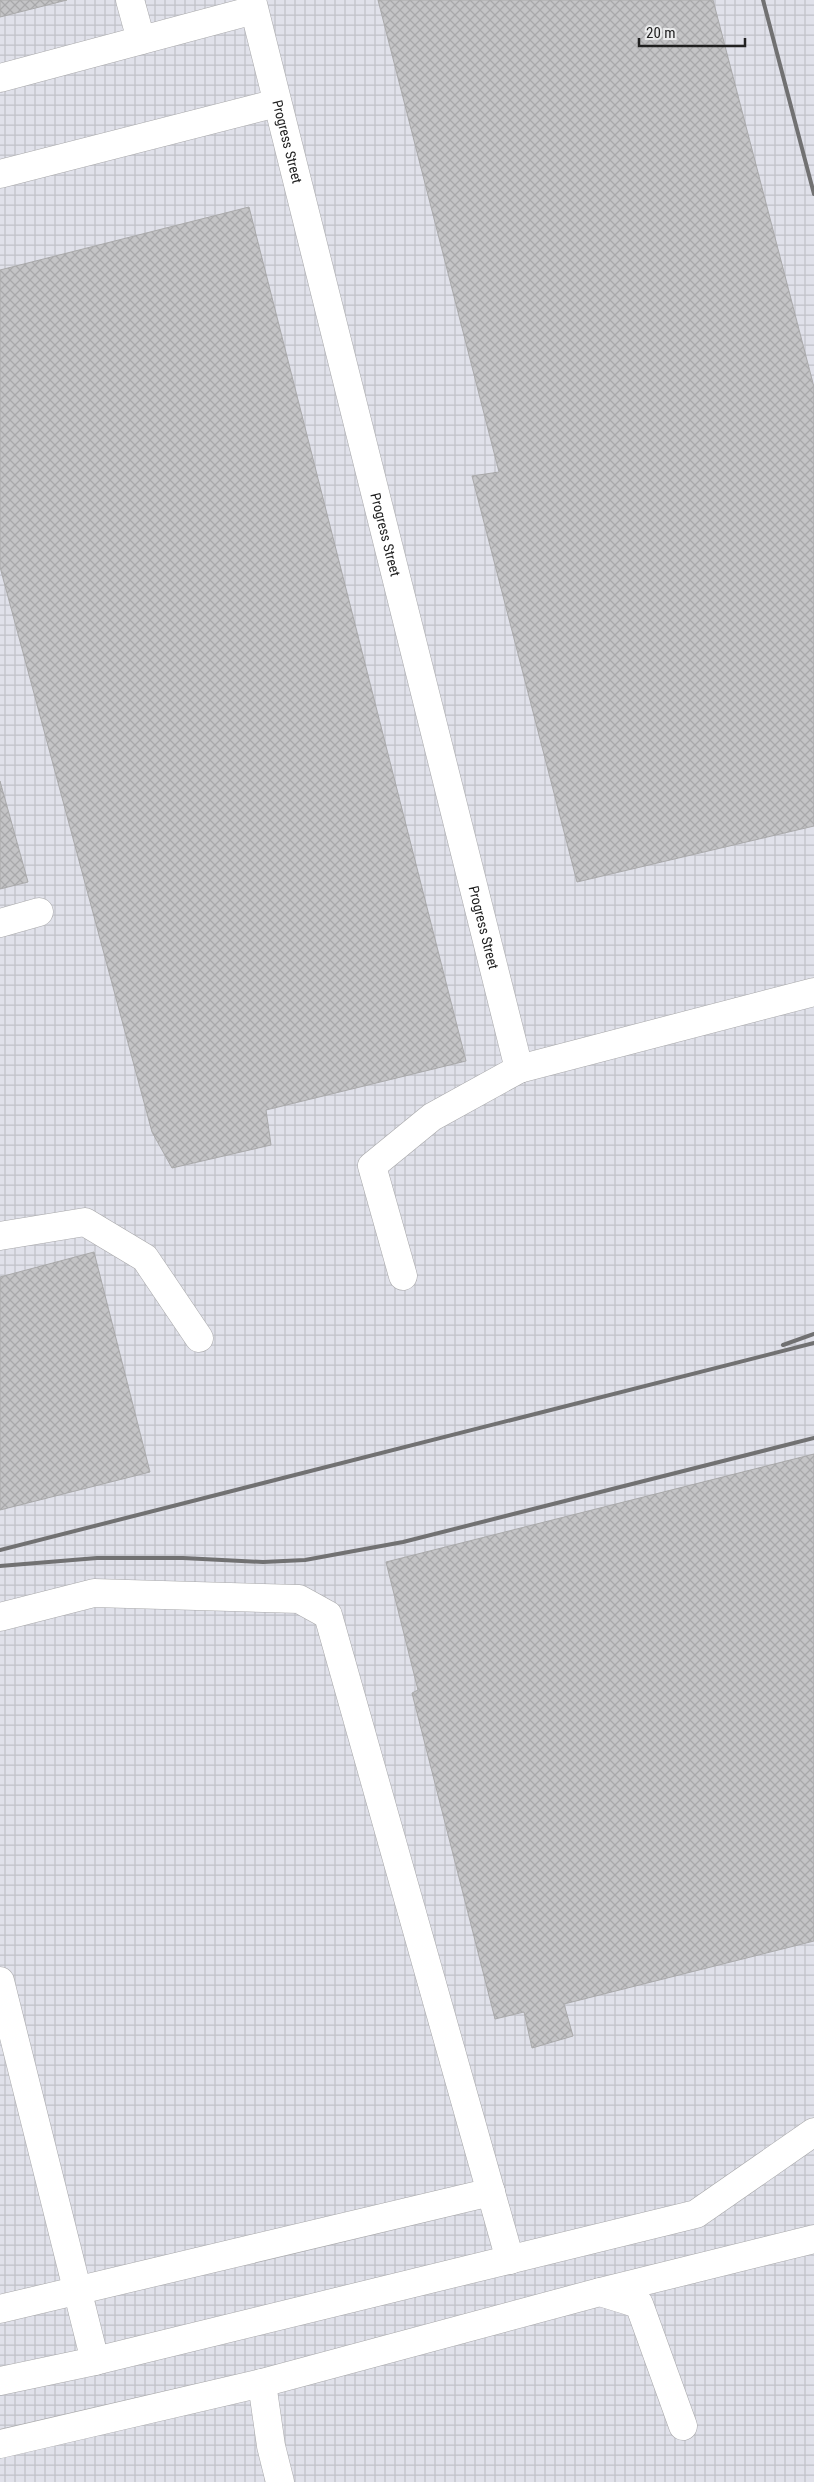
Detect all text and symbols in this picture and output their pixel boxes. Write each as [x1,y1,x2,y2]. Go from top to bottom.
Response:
scale bar [639,15,745,47]
text: 20 m [646,24,676,42]
street label: Progress Street [269,98,305,185]
street label: Progress Street [367,491,404,578]
street label: Progress Street [466,884,502,971]

